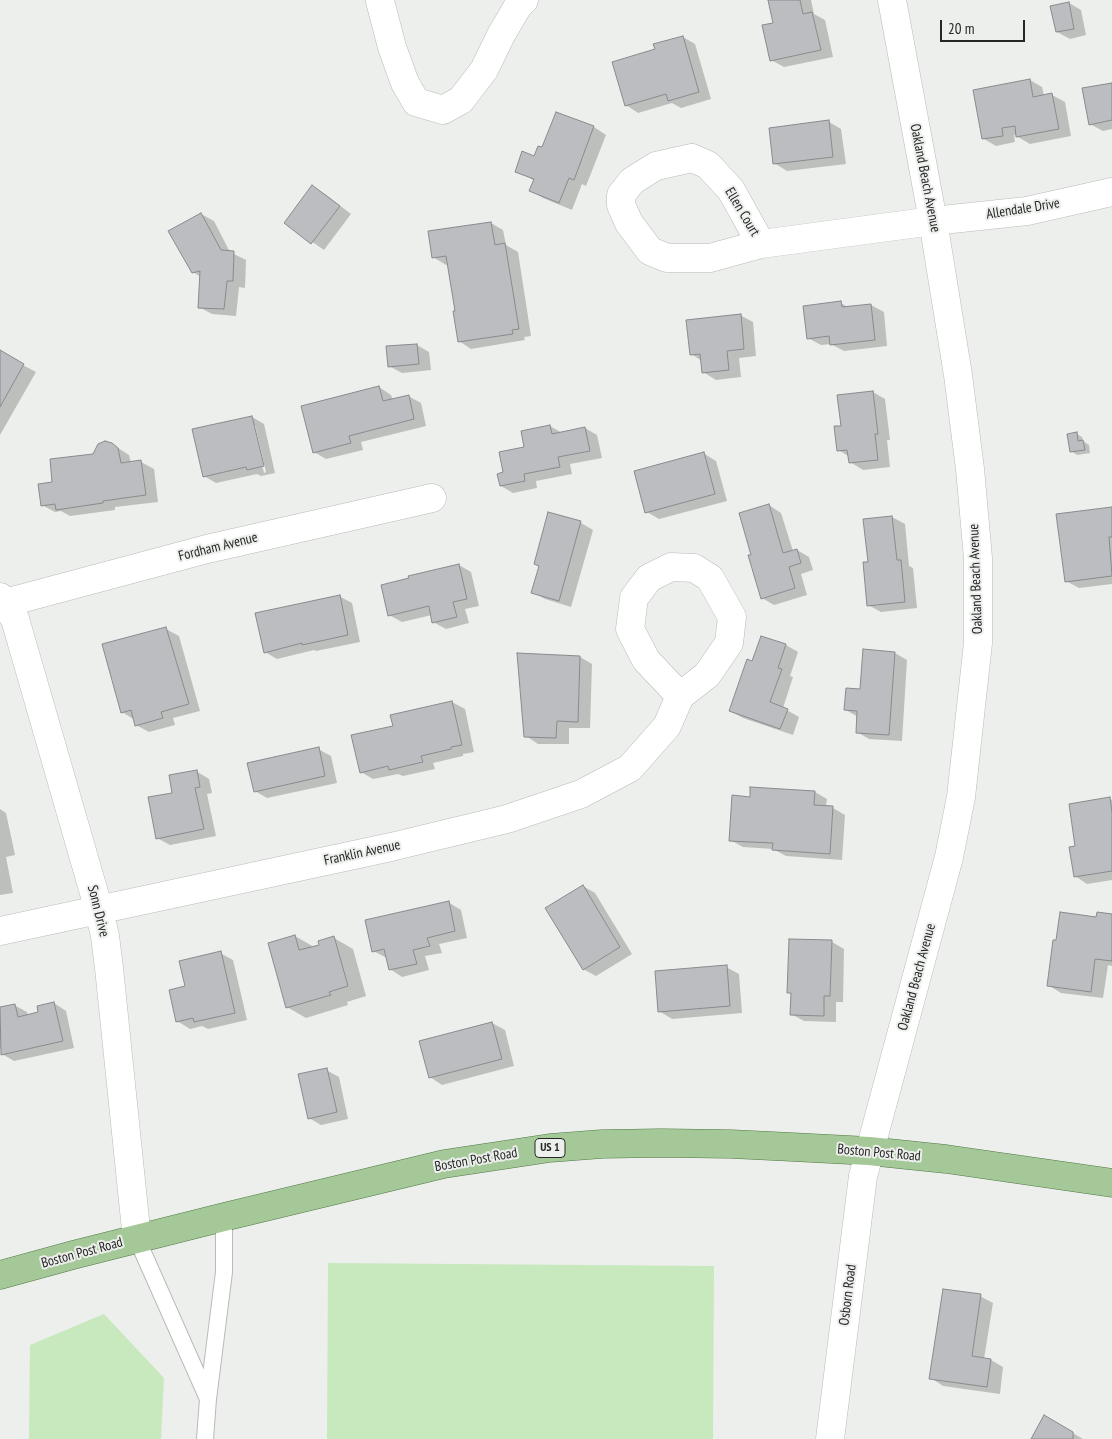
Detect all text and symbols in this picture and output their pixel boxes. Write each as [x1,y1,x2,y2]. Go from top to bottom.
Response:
scale bar [942,10,1027,42]
text: 20 m [948,19,974,38]
street label: Oakland Beach Avenue [906,122,944,234]
street label: Ellen Court [721,185,763,239]
street label: Allendale Drive [985,195,1061,223]
street label: Oakland Beach Avenue [966,524,986,634]
street label: Fordham Avenue [177,529,259,565]
street label: Franklin Avenue [322,837,402,869]
street label: Sonn Drive [83,883,113,939]
street label: Oakland Beach Avenue [895,922,939,1032]
road number: US 1 [535,1138,565,1158]
street label: Boston Post Road [837,1141,921,1165]
street label: Boston Post Road [433,1144,519,1176]
street label: Boston Post Road [39,1234,125,1272]
street label: Osborn Road [836,1264,860,1326]

